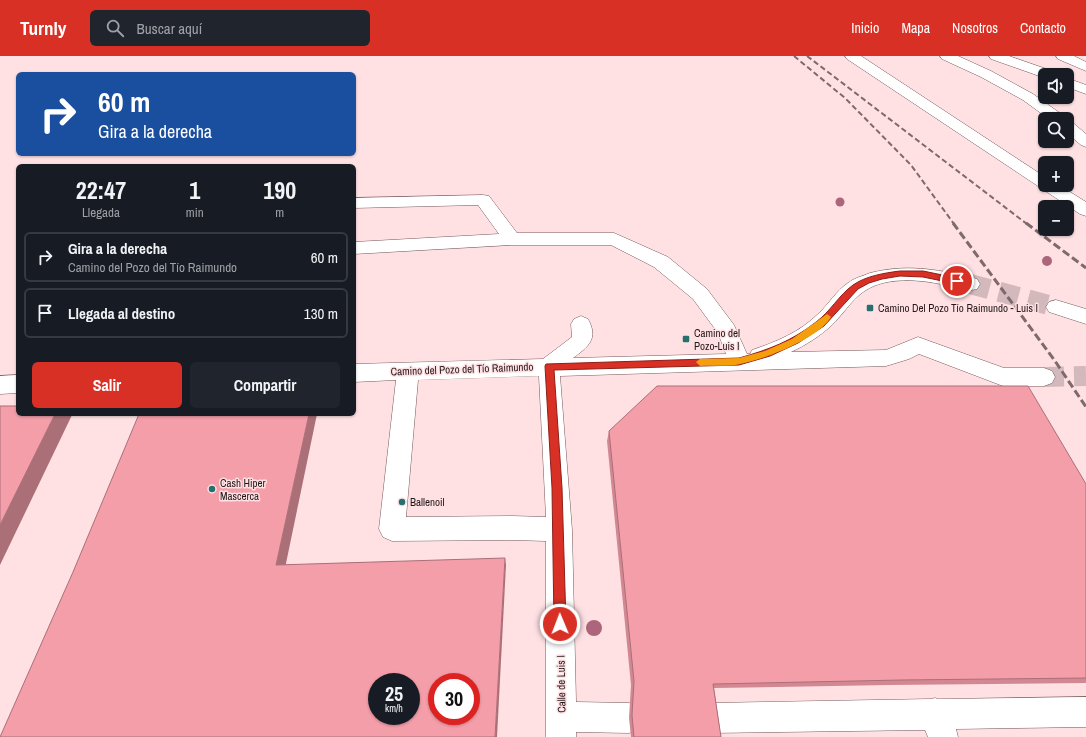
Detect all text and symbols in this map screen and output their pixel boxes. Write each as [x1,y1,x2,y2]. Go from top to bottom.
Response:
search box [90,10,370,46]
text: Turnly [20,15,66,41]
icon: search [104,17,126,39]
text: Buscar aquí [136,18,202,39]
text: Inicio [851,19,879,37]
text: Mapa [901,19,930,37]
text: Nosotros [952,19,998,37]
text: Contacto [1020,19,1066,37]
map controls [1038,68,1074,236]
button: sound [1038,68,1074,104]
text: 60 m [98,83,150,121]
icon: right [32,88,84,140]
button: search [1038,112,1074,148]
text: Gira a la derecha [98,119,212,144]
button: + [1038,156,1074,192]
text: 22:47 [76,174,126,206]
text: 1 [189,174,200,206]
text: 190 [263,174,296,206]
button: − [1038,200,1074,236]
text: Llegada [82,204,120,221]
text: min [186,204,204,221]
text: m [275,204,284,221]
text: Gira a la derecha [68,238,167,259]
icon: right [34,246,56,268]
text: 60 m [311,247,338,268]
text: Camino del Pozo del Tío Raimundo [68,259,237,276]
pin [940,264,974,298]
icon: arrive [946,270,968,292]
place label: Camino Del Pozo Tío Raimundo - Luis I [878,301,1038,315]
icon: arrive [34,302,56,324]
text: Llegada al destino [68,303,175,324]
text: 130 m [304,303,338,324]
marker: Camino Del Pozo Tío Raimundo - Luis I [865,303,875,313]
place label: Camino del Pozo-Luis I [694,326,740,353]
marker: Camino del Pozo-Luis I [681,334,691,344]
street label: Camino del Pozo del Tío Raimundo [390,360,534,378]
button: Salir [32,362,182,408]
button: Compartir [190,362,340,408]
place label: Cash Hiper Mascerca [220,476,266,503]
marker: Cash Hiper Mascerca [207,484,217,494]
place label: Ballenoil [410,495,445,509]
marker: Ballenoil [397,497,407,507]
position arrow [539,603,581,645]
street label: Calle de Luis I [553,655,569,713]
speed limit sign: 30 [428,673,480,725]
text: 25 [385,680,403,707]
text: km/h [385,702,403,715]

